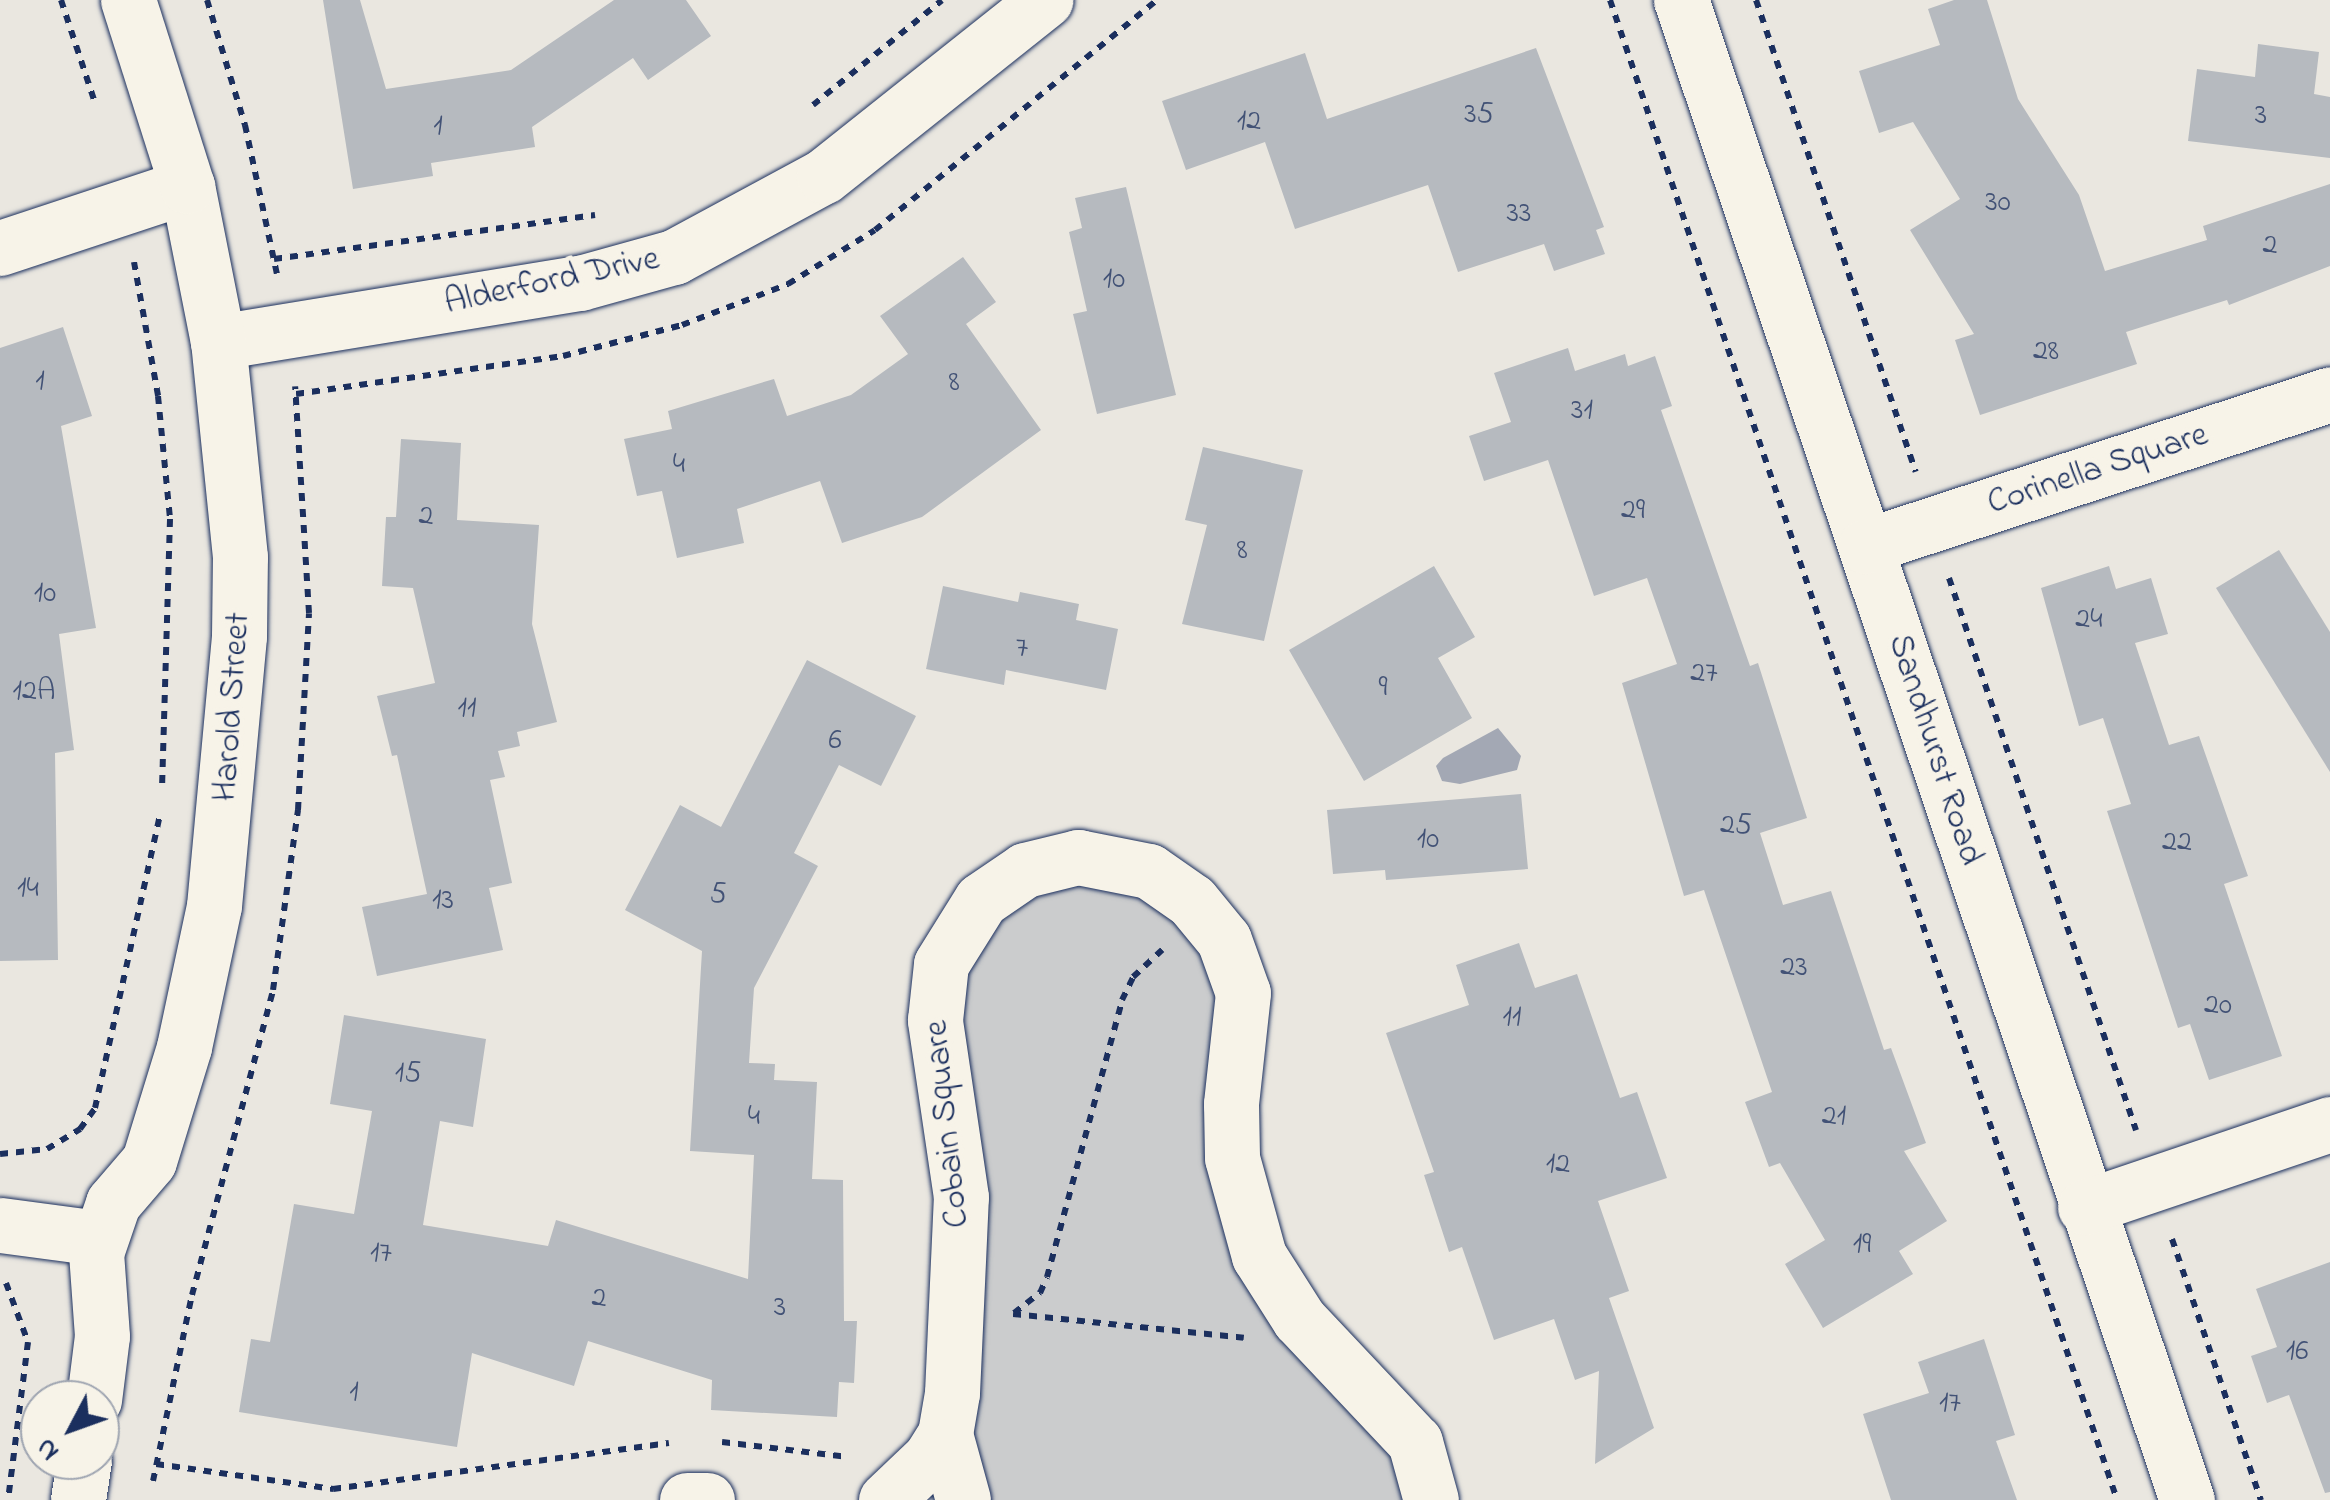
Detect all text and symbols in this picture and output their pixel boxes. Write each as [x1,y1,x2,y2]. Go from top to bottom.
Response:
house number: 35 [1464,97,1494,133]
house number: 3 [2255,98,2267,134]
house number: 12 [1237,104,1261,140]
house number: 1 [433,109,443,145]
house number: 30 [1985,185,2011,221]
house number: 33 [1507,196,1531,232]
house number: 2 [2263,228,2277,264]
street label: Alderford Drive [441,239,663,325]
house number: 10 [1103,262,1125,298]
house number: 28 [2033,334,2059,370]
house number: 1 [35,364,45,400]
house number: 8 [948,365,960,401]
house number: 31 [1571,393,1593,429]
street label: Corinella Square [1982,415,2214,525]
house number: 4 [673,447,685,483]
house number: 29 [1621,493,1645,529]
house number: 2 [419,499,433,535]
house number: 8 [1236,533,1248,569]
house number: 10 [34,576,56,612]
house number: 24 [2075,602,2103,638]
street label: Harold Street [205,611,261,803]
street label: Sandhurst Road [1877,629,1991,871]
house number: 7 [1016,631,1028,667]
house number: 27 [1690,656,1718,692]
house number: 9 [1378,670,1388,706]
house number: 12A [13,674,55,710]
house number: 11 [457,691,477,727]
house number: 6 [828,723,842,759]
house number: 25 [1720,808,1752,844]
house number: 10 [1417,822,1439,858]
house number: 22 [2162,825,2192,861]
house number: 14 [17,871,39,907]
house number: 5 [709,877,727,913]
house number: 13 [432,883,454,919]
house number: 23 [1780,950,1808,986]
house number: 20 [2204,988,2232,1024]
house number: 11 [1502,1000,1522,1036]
street label: Cobain Square [916,1018,980,1230]
house number: 15 [395,1056,421,1092]
house number: 4 [748,1099,760,1135]
house number: 21 [1822,1099,1846,1135]
house number: 12 [1546,1147,1570,1183]
house number: 19 [1853,1227,1871,1263]
house number: 17 [370,1236,392,1272]
house number: 2 [592,1281,606,1317]
house number: 3 [774,1290,786,1326]
house number: 16 [2286,1334,2308,1370]
house number: 1 [349,1375,359,1411]
north arrow [20,1380,120,1480]
house number: 17 [1939,1386,1961,1422]
text: N [27,1428,70,1469]

